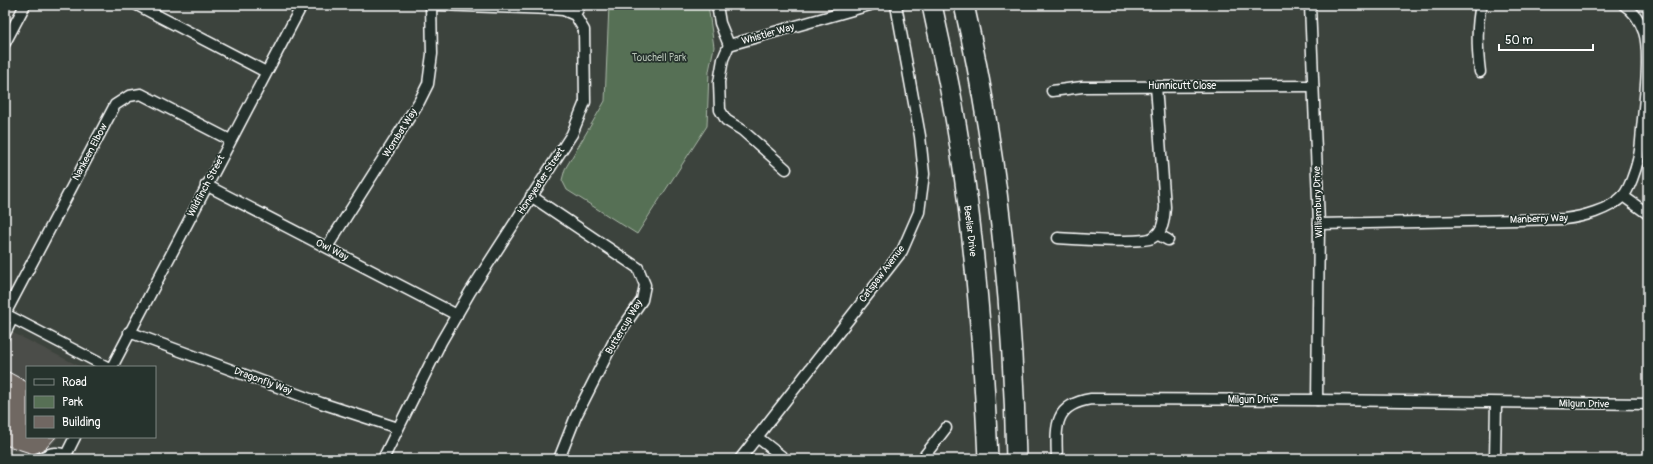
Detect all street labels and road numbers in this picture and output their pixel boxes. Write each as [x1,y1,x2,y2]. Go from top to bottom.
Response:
street label: Whistler Way [740,21,796,47]
street label: Hunnicutt Close [1148,80,1216,92]
street label: Wombat Way [380,106,420,160]
street label: Nankeen Elbow [70,121,110,183]
street label: Honeyeater Street [515,144,568,217]
street label: Wildfinch Street [185,152,228,219]
street label: Williambury Drive [1311,166,1325,238]
street label: Beeliar Drive [961,205,979,257]
street label: Manberry Way [1510,212,1569,226]
street label: Owl Way [314,237,351,264]
street label: Catspaw Avenue [857,243,907,305]
street label: Buttercup Way [603,297,645,357]
street label: Dragonfly Way [232,365,294,397]
street label: Milgun Drive [1228,394,1278,406]
street label: Milgun Drive [1559,398,1609,410]

